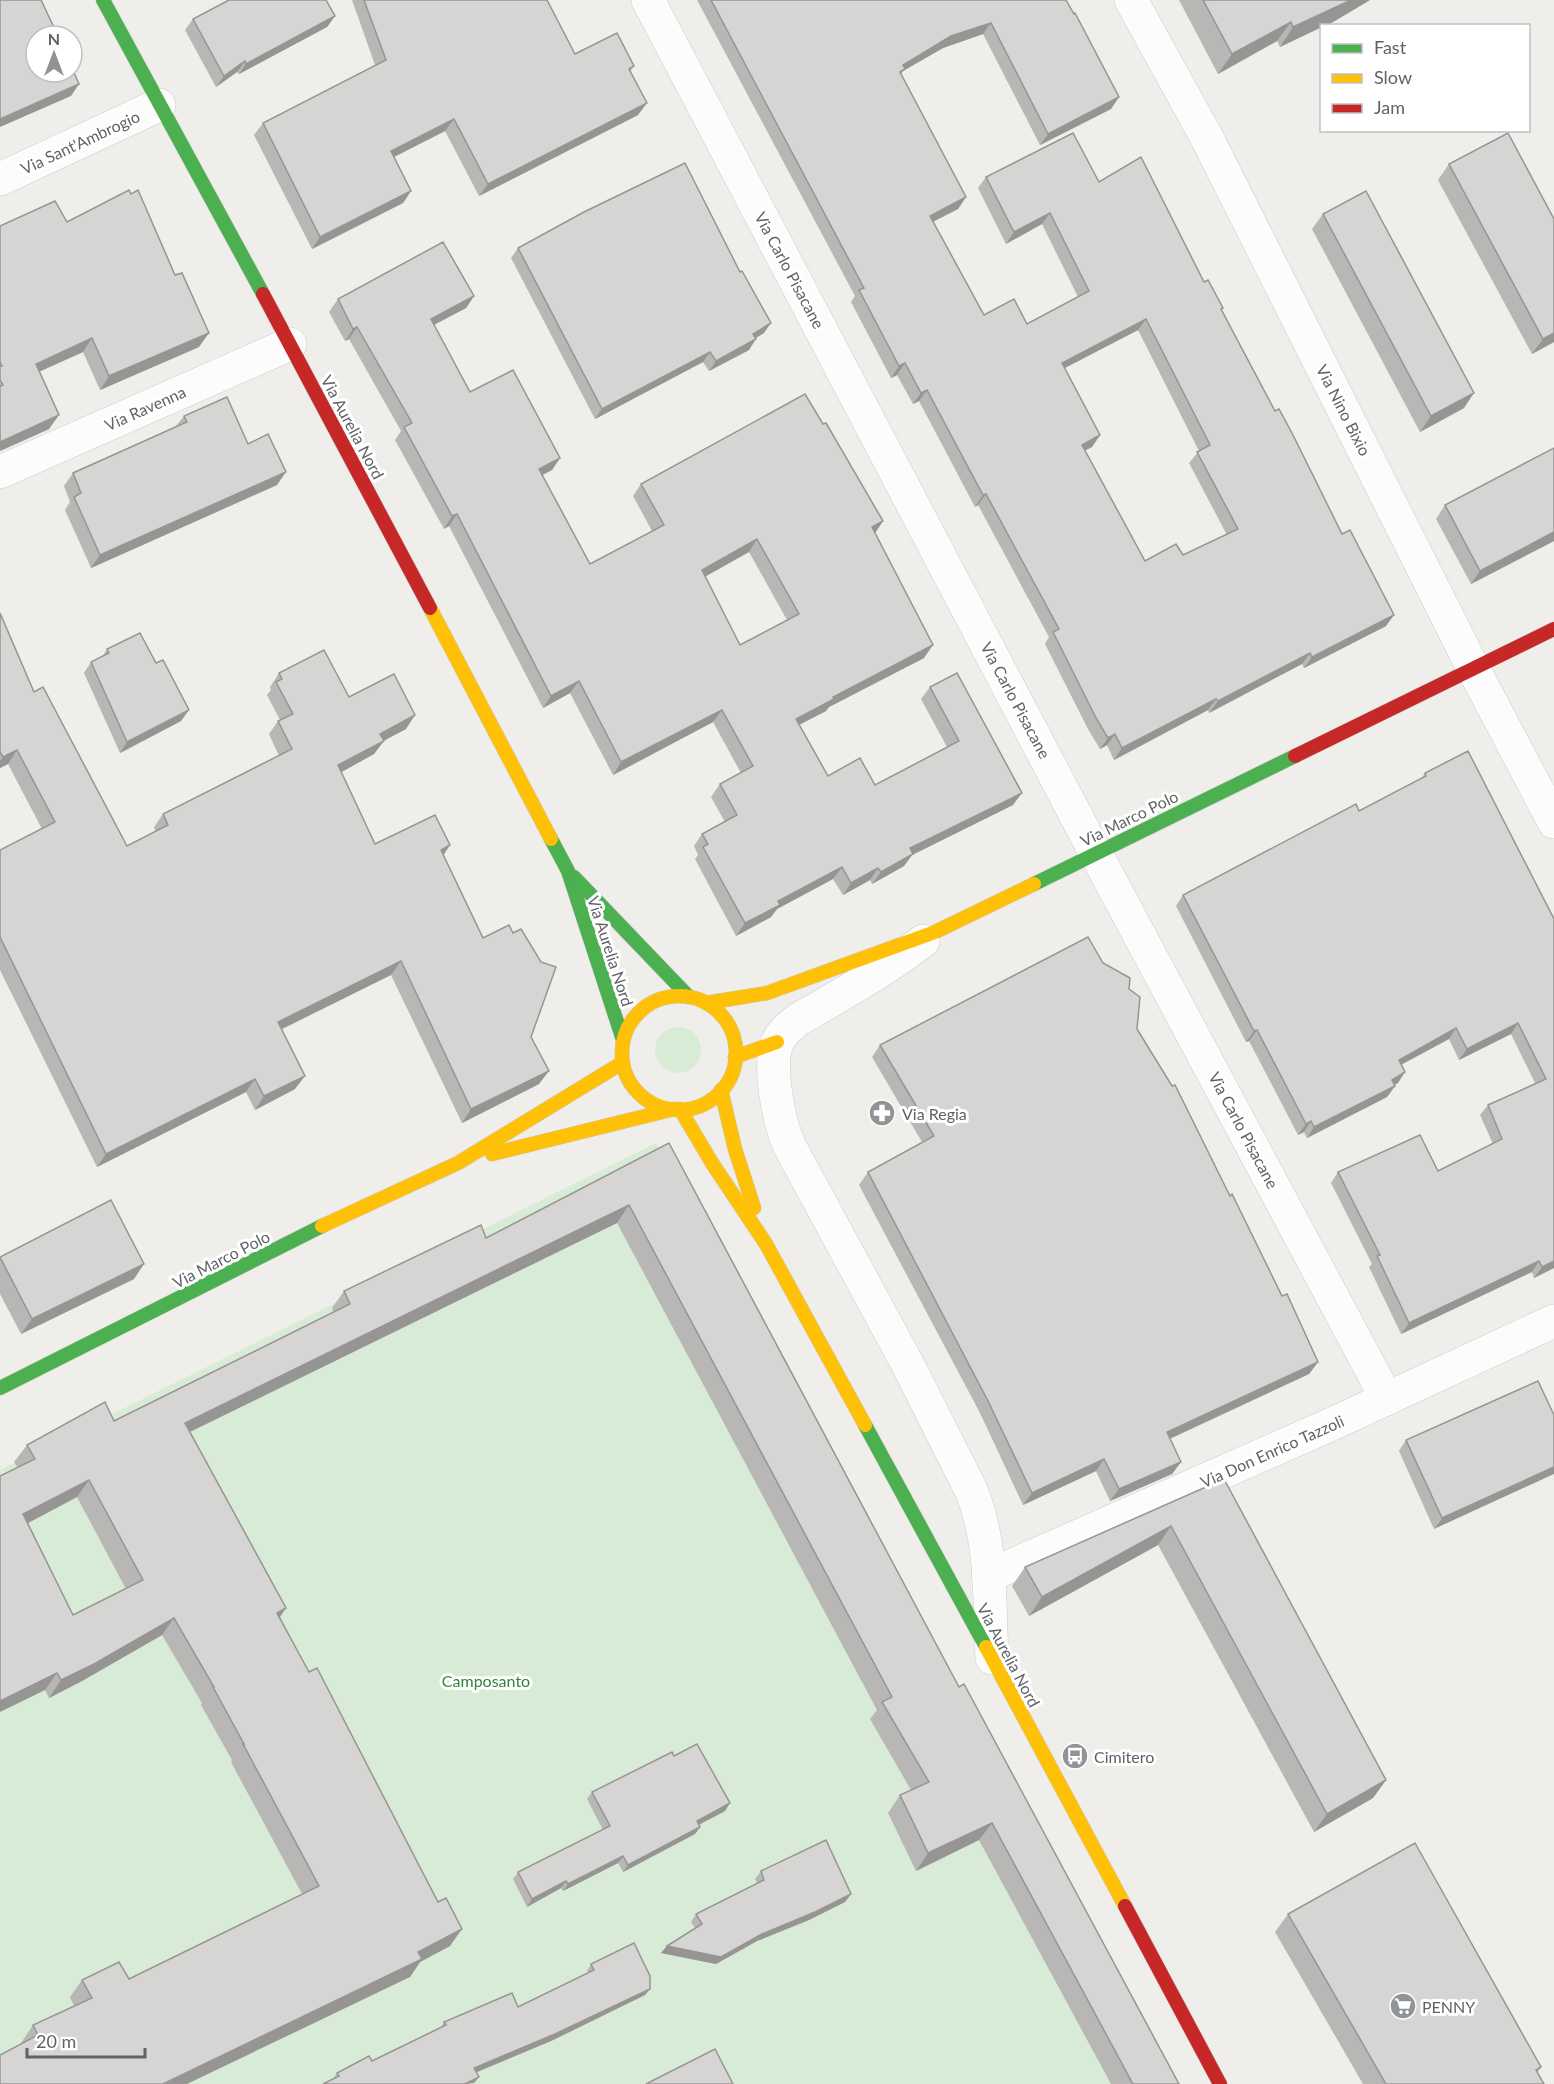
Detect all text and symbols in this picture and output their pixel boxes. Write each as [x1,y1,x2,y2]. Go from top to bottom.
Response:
north arrow [24,24,84,84]
legend [1320,24,1530,132]
text: N [48,29,60,48]
text: Fast [1374,36,1407,58]
text: Slow [1374,66,1412,88]
text: Jam [1374,96,1405,118]
street label: Via Sant'Ambrogio [18,106,142,178]
street label: Via Carlo Pisacane [751,208,829,332]
street label: Via Nino Bixio [1313,361,1375,459]
street label: Via Aurelia Nord [318,372,388,482]
street label: Via Ravenna [102,382,188,434]
street label: Via Carlo Pisacane [977,638,1055,762]
street label: Via Marco Polo [1077,786,1181,850]
street label: Via Aurelia Nord [584,893,638,1009]
street label: Via Carlo Pisacane [1205,1068,1283,1192]
pharmacy icon: Via Regia [867,1098,897,1128]
place label: Via Regia [902,1104,967,1123]
street label: Via Marco Polo [169,1226,273,1292]
street label: Via Don Enrico Tazzoli [1197,1411,1347,1491]
street label: Via Aurelia Nord [974,1600,1044,1710]
park label: Camposanto [442,1671,530,1690]
bus stop icon: Cimitero [1060,1741,1090,1771]
place label: Cimitero [1094,1747,1154,1766]
supermarket icon: PENNY [1388,1991,1418,2021]
place label: PENNY [1422,1997,1475,2016]
scale bar [27,2021,146,2059]
text: 20 m [36,2030,76,2052]

